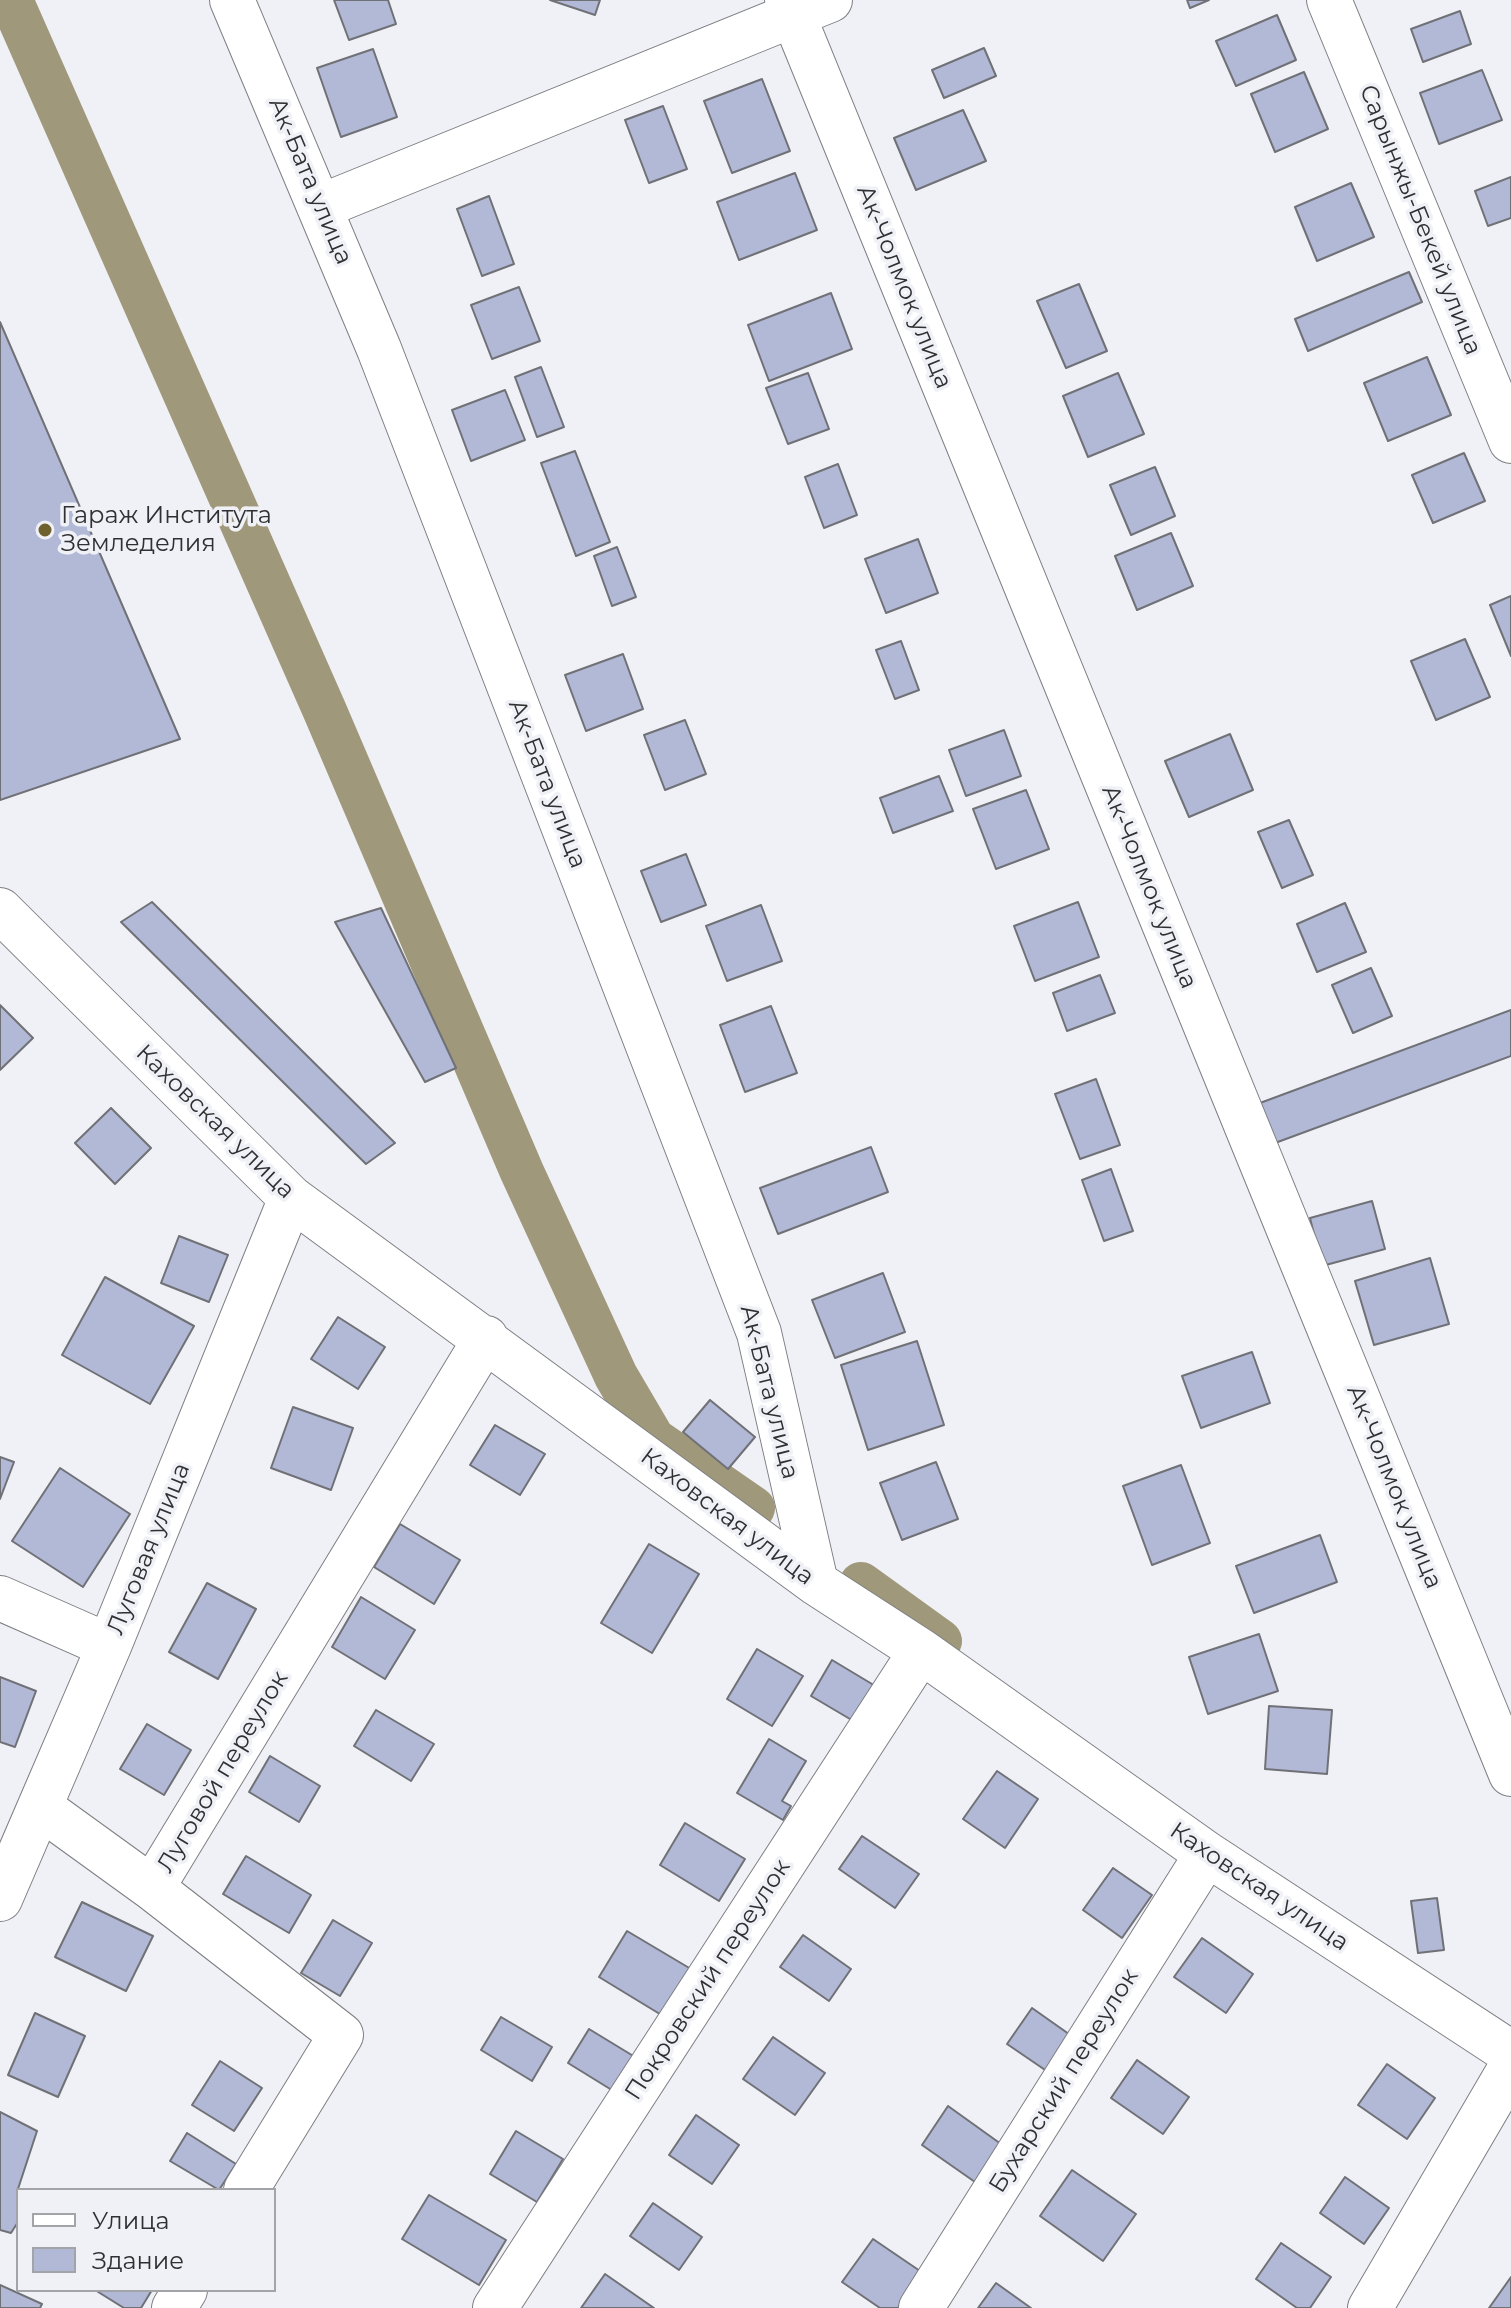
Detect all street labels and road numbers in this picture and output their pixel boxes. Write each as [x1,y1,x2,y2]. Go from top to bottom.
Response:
street label: Сарынжы-Бекей улица [1353,81,1487,359]
street label: Ак-Бата улица [262,93,358,269]
street label: Ак-Чолмок улица [850,181,958,393]
street label: Ак-Бата улица [502,696,592,872]
street label: Ак-Чолмок улица [1095,781,1203,993]
street label: Каховская улица [130,1039,300,1205]
street label: Ак-Бата улица [733,1302,805,1482]
street label: Ак-Чолмок улица [1340,1381,1448,1593]
street label: Каховская улица [635,1442,819,1592]
street label: Луговая улица [101,1459,197,1639]
street label: Луговой переулок [151,1666,295,1878]
street label: Каховская улица [1164,1816,1354,1958]
street label: Покровский переулок [619,1854,797,2106]
street label: Бухарский переулок [983,1964,1145,2198]

